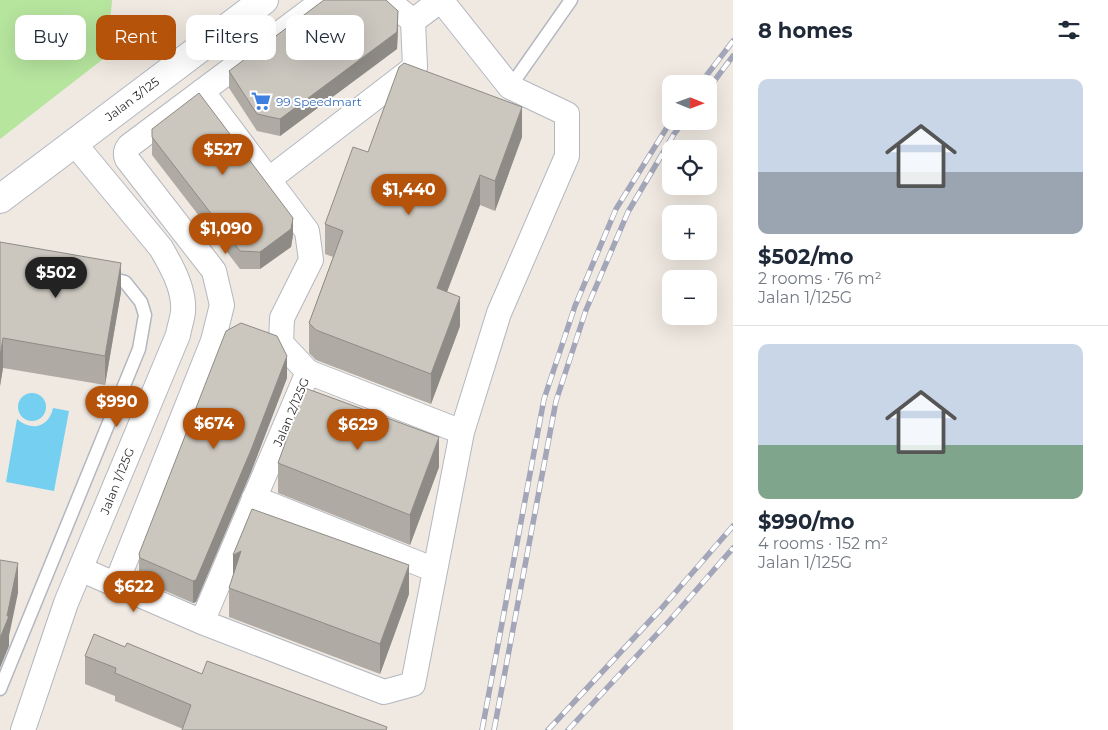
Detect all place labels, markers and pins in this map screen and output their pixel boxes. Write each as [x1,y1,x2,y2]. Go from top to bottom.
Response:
supermarket icon: 99 Speedmart [250,90,272,112]
place label: 99 Speedmart [276,94,362,109]
pin: $527 [193,134,253,176]
pin: $1,440 [368,174,450,216]
pin: $1,090 [185,212,267,255]
pin: $502 [26,256,86,299]
pin: $990 [87,386,147,428]
pin: $674 [184,408,244,450]
pin: $629 [328,408,388,451]
pin: $622 [104,570,164,613]

